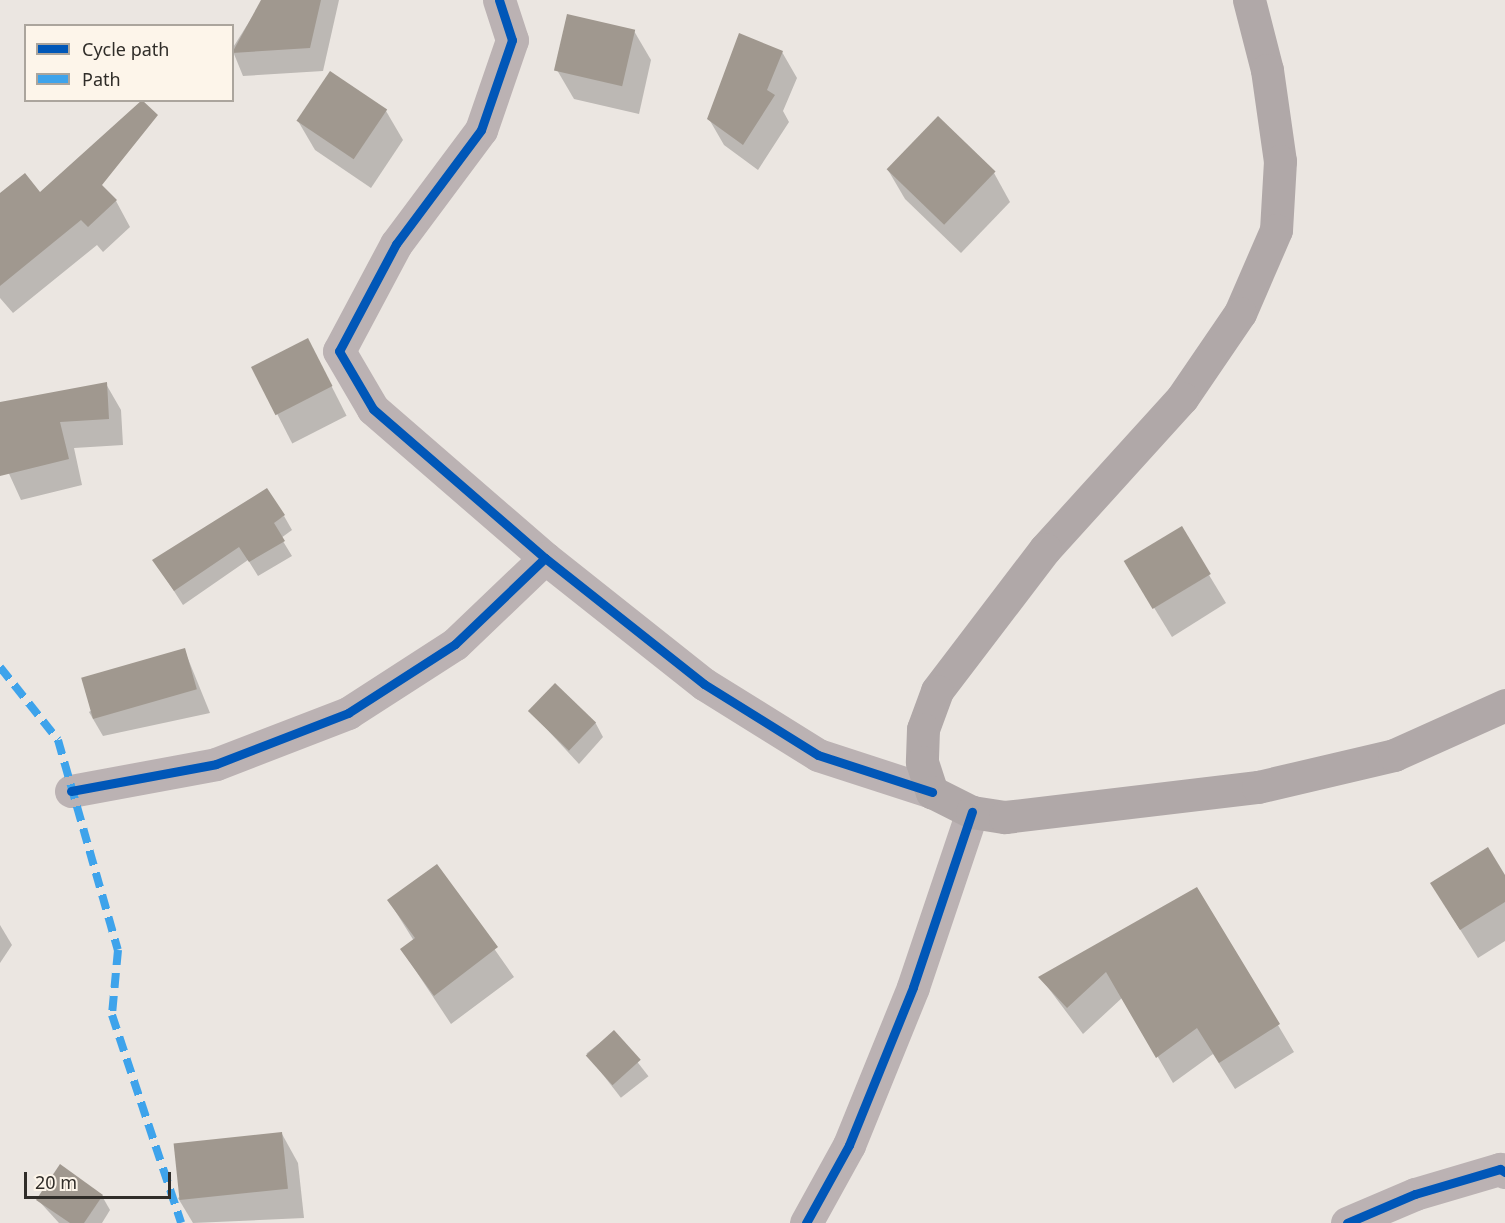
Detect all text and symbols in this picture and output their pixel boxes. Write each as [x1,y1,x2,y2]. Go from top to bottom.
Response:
legend [24,24,234,102]
text: Cycle path [82,37,169,61]
text: Path [82,67,121,91]
scale bar [27,1160,174,1198]
text: 20 m [35,1170,77,1194]

